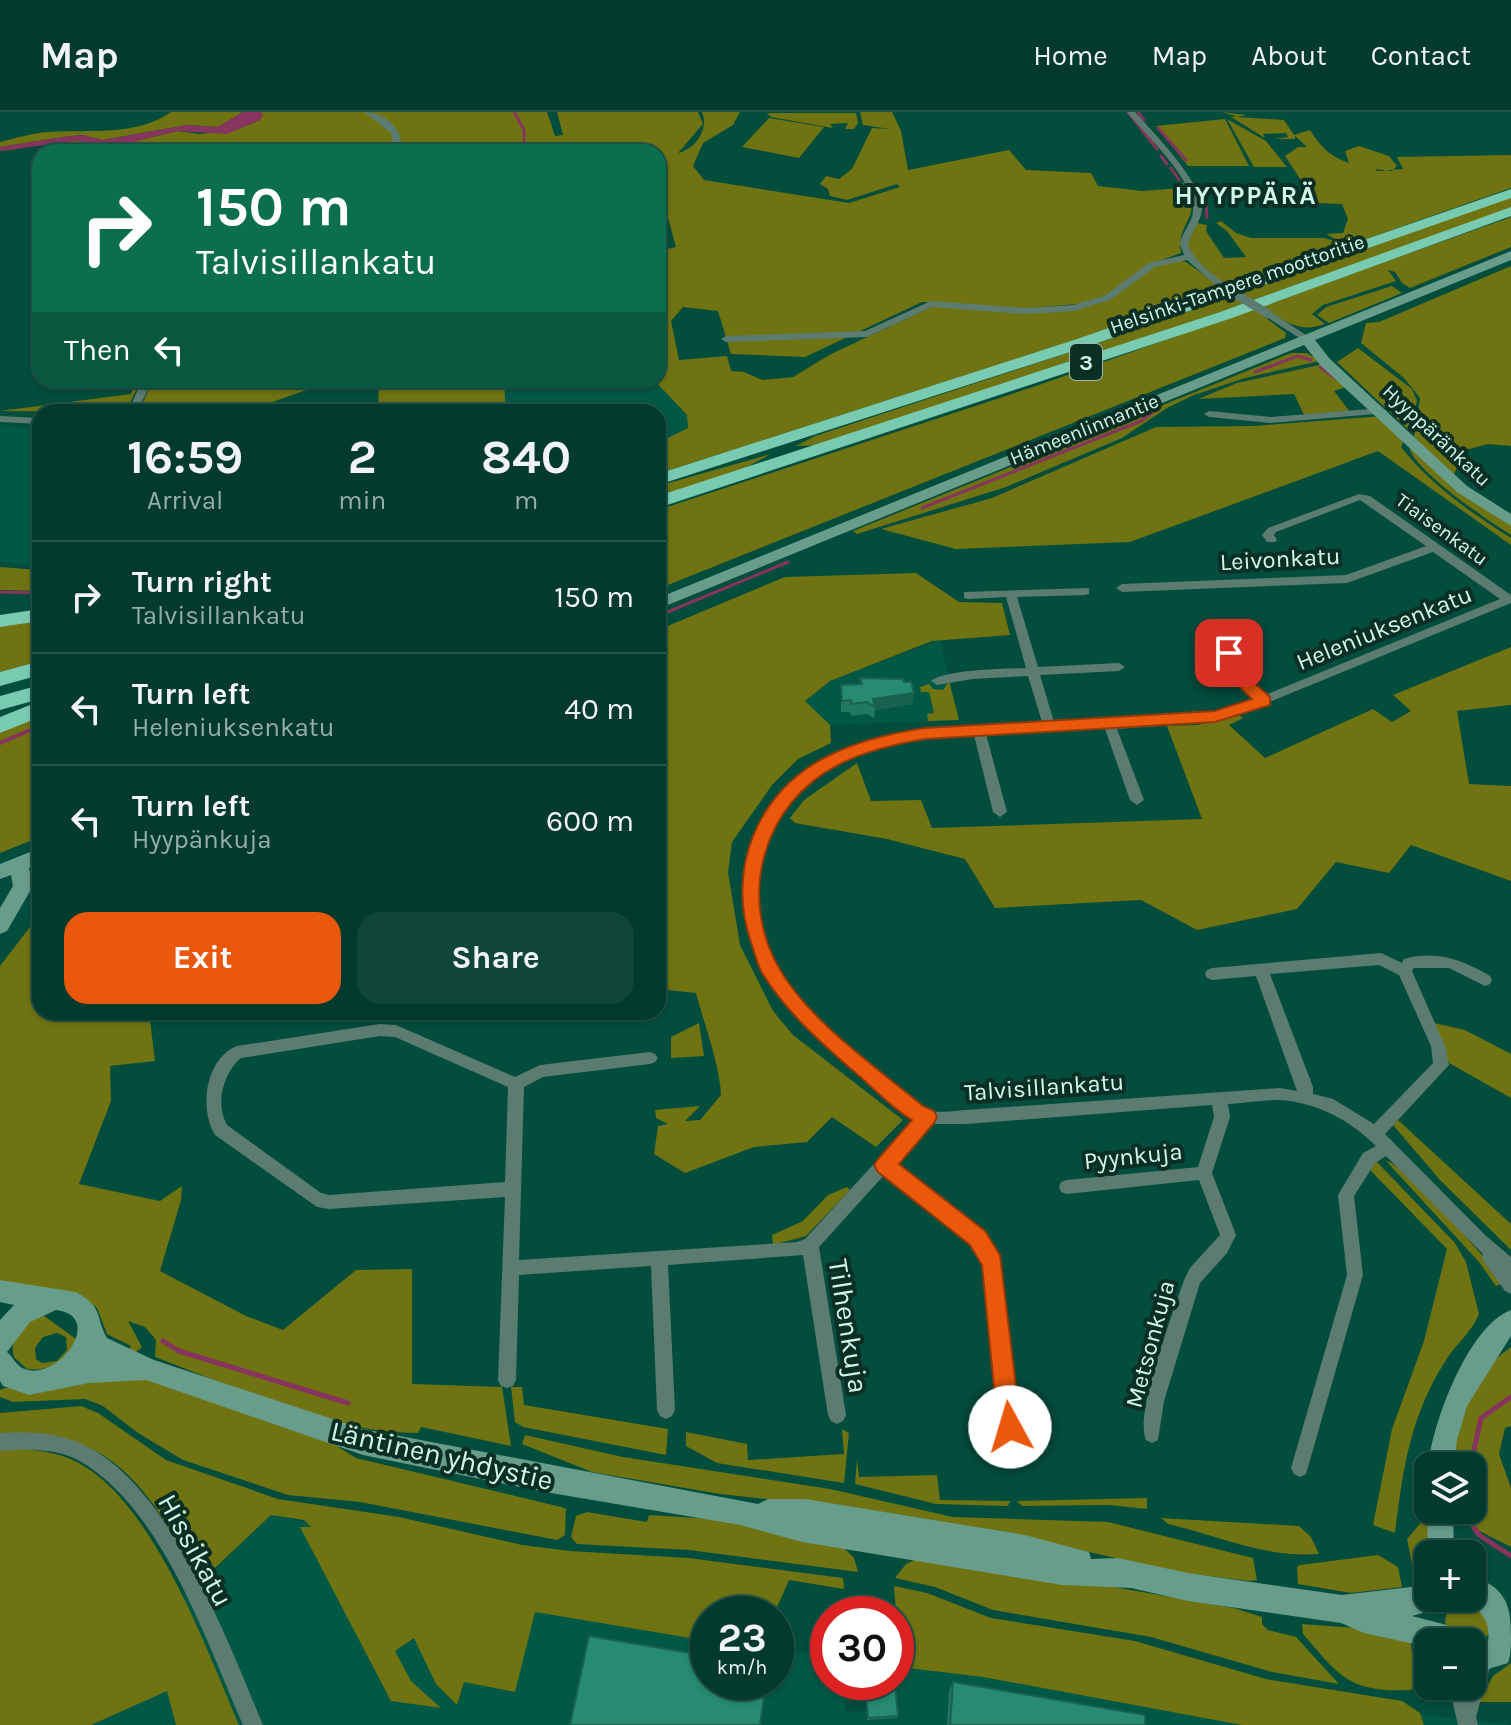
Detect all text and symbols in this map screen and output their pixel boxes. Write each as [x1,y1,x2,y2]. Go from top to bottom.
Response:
text: Map [40,33,119,78]
text: Home [1033,39,1108,72]
text: Map [1152,39,1207,72]
text: About [1251,39,1327,72]
text: Contact [1371,39,1471,72]
text: 150 m [196,174,351,239]
icon: right [64,176,168,280]
district label: HYYPPÄRÄ [1174,180,1318,211]
street label: Helsinki-Tampere moottoritie [1107,230,1367,339]
text: Talvisillankatu [196,241,436,283]
icon: left [147,328,191,372]
text: Then [64,332,131,368]
road number: 3 [1070,344,1102,380]
street label: Hyyppäränkatu [1378,380,1495,491]
street label: Hämeenlinnantie [1007,389,1162,470]
text: 16:59 [127,429,243,485]
text: 2 [348,429,377,485]
text: 840 [481,429,571,485]
text: Arrival [147,485,223,516]
text: min [338,485,386,516]
text: m [514,485,538,516]
street label: Tiaisenkatu [1391,488,1492,570]
street label: Leivonkatu [1219,542,1341,576]
text: Turn right [132,564,272,600]
icon: right [64,575,108,619]
text: 150 m [554,579,634,615]
street label: Heleniuksenkatu [1292,580,1476,676]
text: Talvisillankatu [132,600,306,631]
pin [1195,619,1263,687]
icon: arrive [1207,631,1251,675]
text: Turn left [132,676,250,712]
icon: left [64,687,108,731]
text: 40 m [564,691,634,727]
text: Heleniuksenkatu [132,712,334,743]
text: Turn left [132,788,250,824]
icon: left [64,799,108,843]
text: 600 m [546,803,634,839]
text: Hyypänkuja [132,824,272,855]
button: Exit [64,912,341,1004]
button: Share [357,912,634,1004]
street label: Talvisillankatu [963,1067,1125,1107]
street label: Pyynkuja [1082,1137,1184,1175]
street label: Tilhenkuja [822,1257,875,1395]
street label: Metsonkuja [1120,1277,1180,1411]
position arrow [968,1385,1052,1469]
street label: Läntinen yhdystie [328,1414,556,1497]
map controls [1414,1452,1486,1700]
button: layers [1414,1452,1486,1524]
street label: Hissikatu [151,1488,240,1612]
button: + [1414,1540,1486,1612]
speed limit sign: 30 [810,1596,914,1700]
text: 23 [717,1614,767,1661]
button: − [1414,1628,1486,1700]
text: km/h [717,1656,767,1679]

